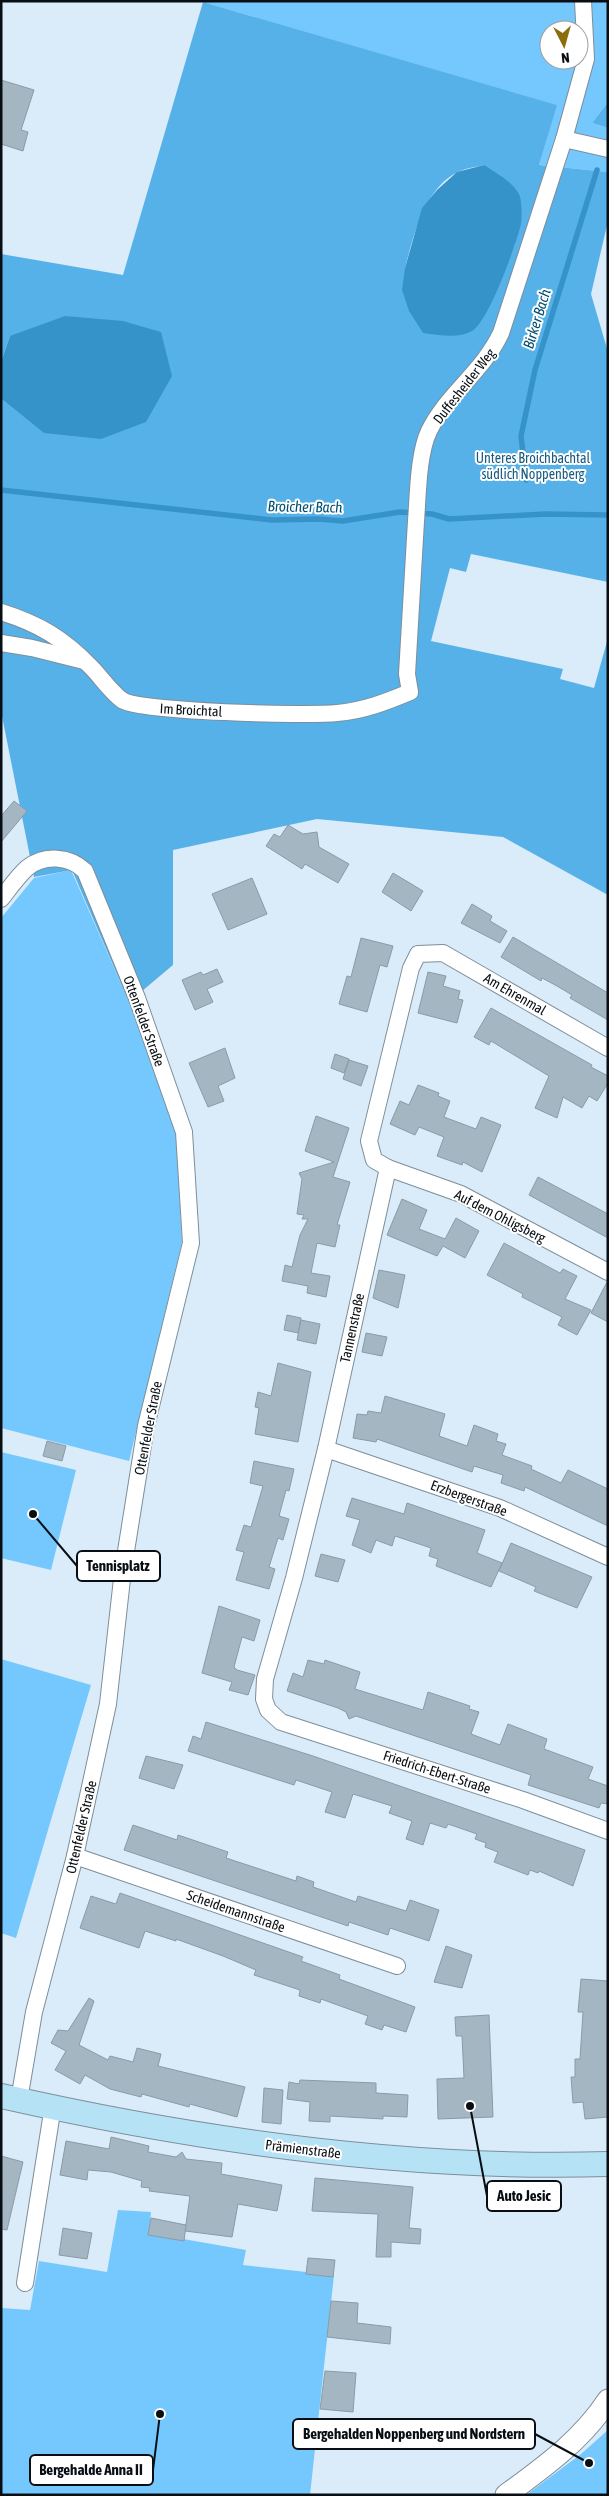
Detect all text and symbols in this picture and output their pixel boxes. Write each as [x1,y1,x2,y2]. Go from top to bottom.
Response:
north arrow [539,20,589,70]
text: N [560,50,570,66]
water label: Birker Bach [519,287,554,351]
street label: Duffesheider Weg [430,345,498,427]
park label: Unteres Broichbachtal südlich Noppenberg [476,450,591,482]
water label: Broicher Bach [268,497,342,516]
street label: Im Broichtal [159,700,223,720]
street label: Am Ehrenmal [481,970,549,1018]
street label: Ottenfelder Straße [120,973,168,1069]
street label: Auf dem Ohligsberg [452,1186,548,1246]
street label: Tannenstraße [337,1292,367,1364]
street label: Ottenfelder Straße [131,1380,165,1476]
street label: Erzbergerstraße [429,1477,509,1519]
callout: Tennisplatz [77,1551,160,1581]
text: Tennisplatz [86,1557,150,1574]
street label: Friedrich-Ebert-Straße [381,1747,493,1797]
street label: Ottenfelder Straße [62,1779,100,1875]
street label: Scheidemannstraße [185,1887,287,1935]
street label: Prämienstraße [264,2136,342,2162]
callout: Auto Jesic [487,2181,561,2211]
text: Auto Jesic [496,2187,551,2204]
callout: Bergehalden Noppenberg und Nordstern [293,2419,535,2449]
text: Bergehalden Noppenberg und Nordstern [303,2425,525,2442]
callout: Bergehalde Anna II [30,2455,153,2485]
text: Bergehalde Anna II [39,2461,143,2478]

